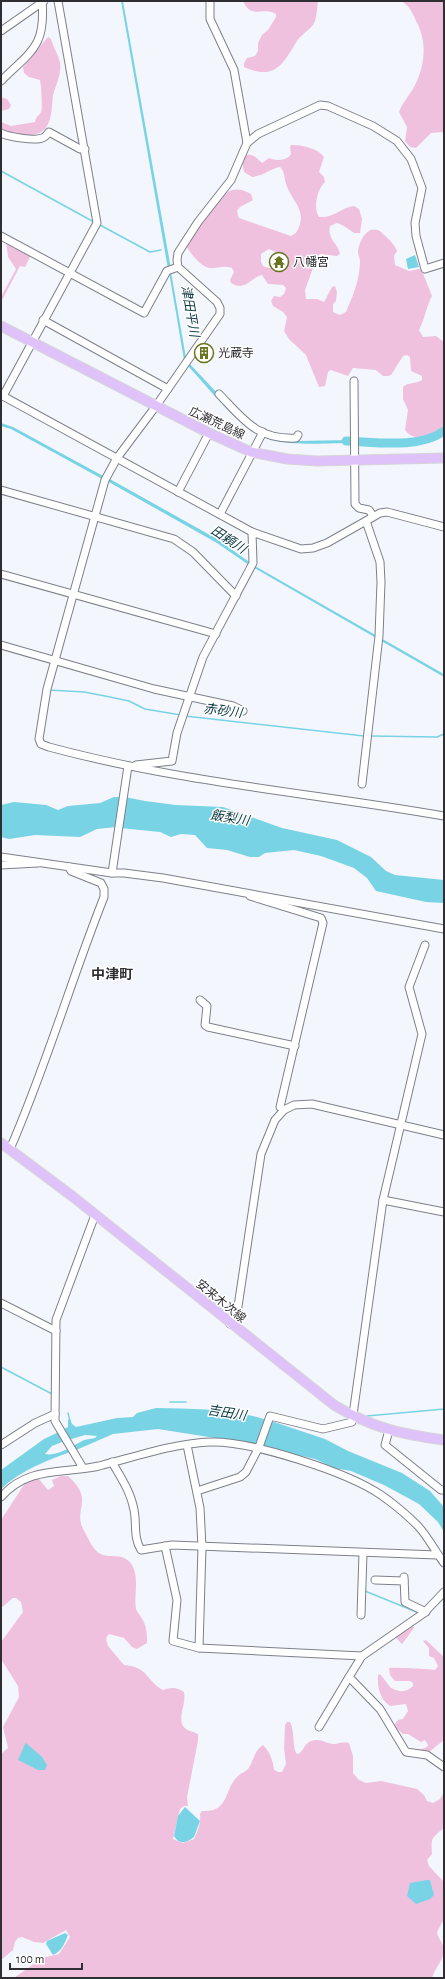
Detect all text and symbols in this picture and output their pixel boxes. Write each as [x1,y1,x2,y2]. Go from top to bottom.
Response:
temple icon: 八幡宮 [268,251,290,273]
place label: 八幡宮 [293,255,329,268]
water label: 津田平川 [179,284,202,340]
building icon: 光蔵寺 [193,342,215,364]
place label: 光蔵寺 [218,347,254,359]
street label: 広瀬荒島線 [187,404,247,441]
water label: 田頼川 [208,523,250,557]
water label: 赤砂川 [203,702,245,721]
water label: 飯梨川 [209,808,252,828]
district label: 中津町 [91,967,133,982]
street label: 安来木次線 [194,1277,249,1325]
water label: 吉田川 [206,1403,249,1423]
scale bar [10,1945,82,1971]
text: 100 m [16,1953,44,1965]

